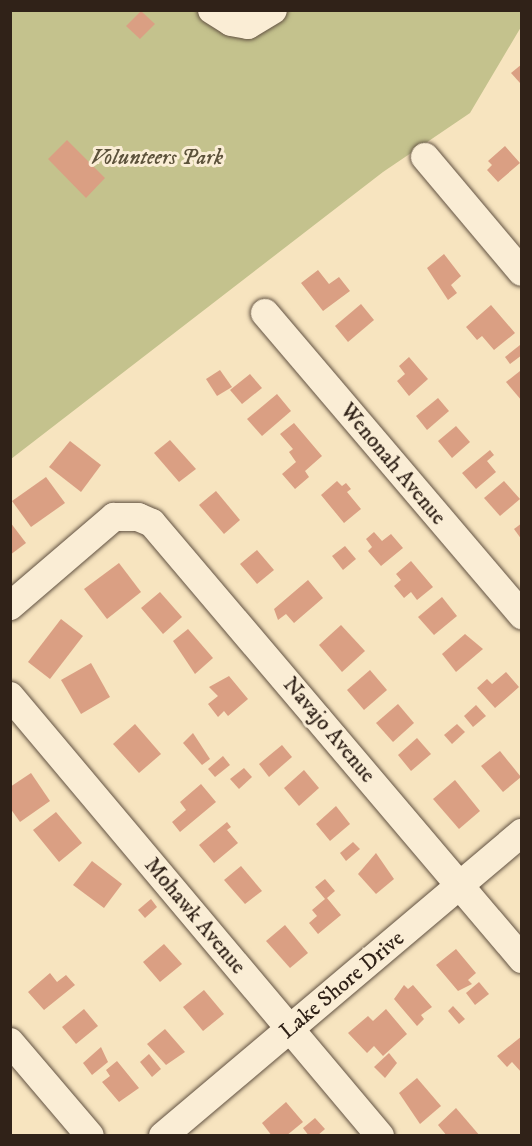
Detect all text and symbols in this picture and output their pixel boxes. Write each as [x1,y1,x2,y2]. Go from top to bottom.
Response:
park label: Volunteers Park [91,145,223,171]
street label: Wenonah Avenue [334,398,452,530]
street label: Navajo Avenue [277,672,381,788]
street label: Mohawk Avenue [139,852,251,980]
street label: Lake Shore Drive [274,925,410,1045]

